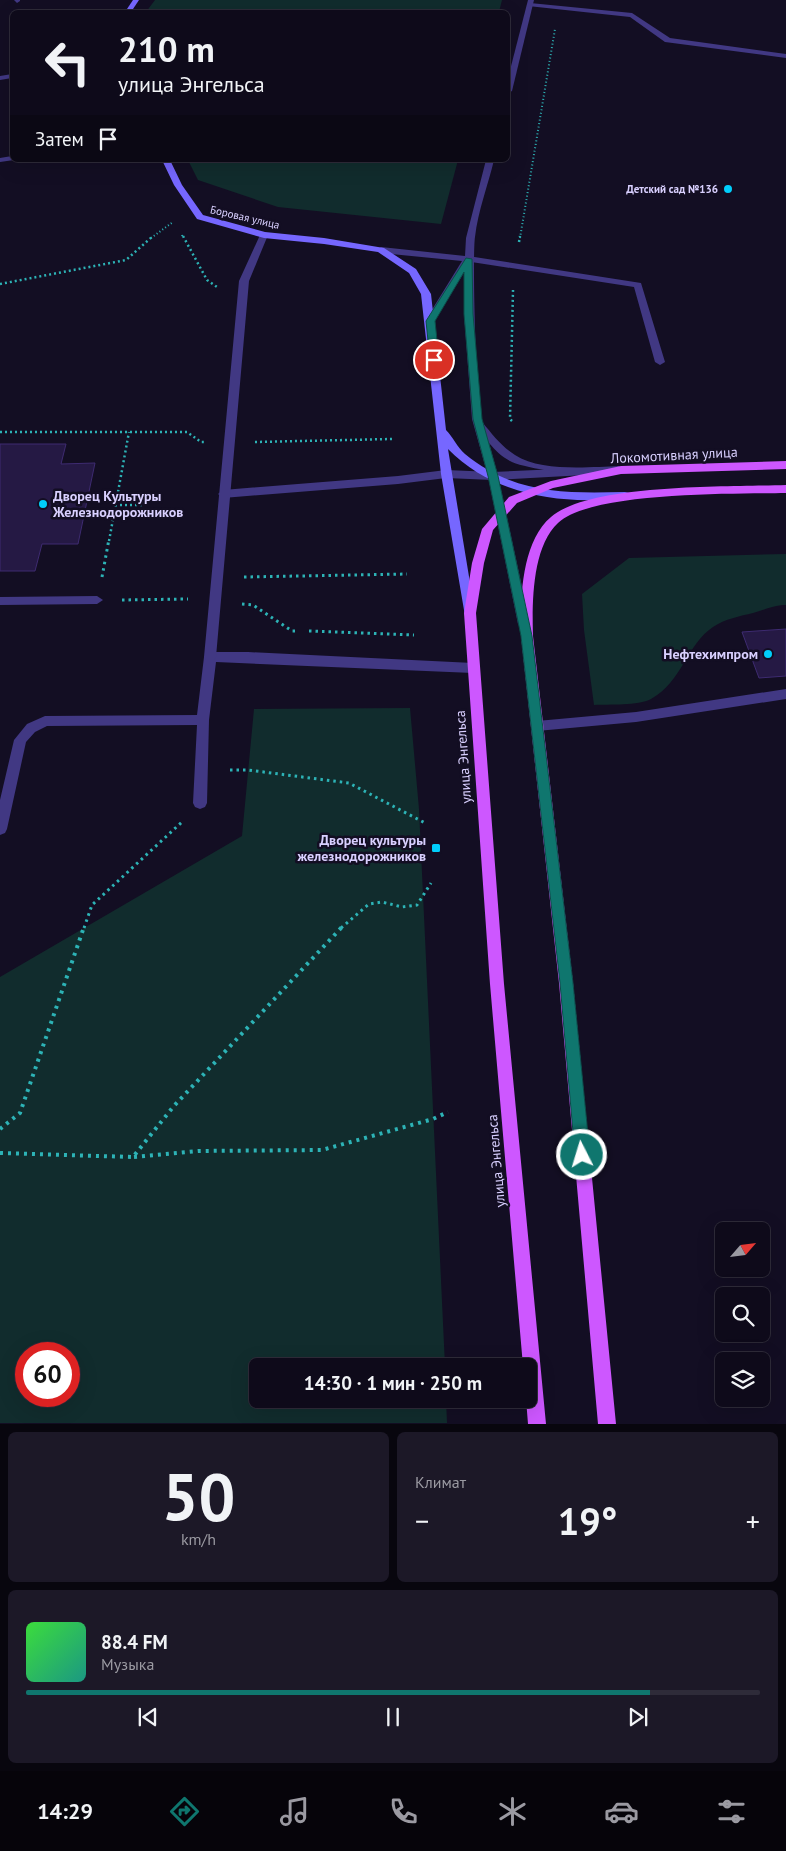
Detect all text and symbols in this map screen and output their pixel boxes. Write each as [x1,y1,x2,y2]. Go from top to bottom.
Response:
text: 210 m [118,26,215,72]
icon: left [35,30,100,95]
text: улица Энгельса [118,70,265,98]
icon: arrive [94,125,122,153]
text: Затем [35,127,84,151]
place label: Детский сад №136 [626,182,718,196]
marker: Детский сад №136 [722,183,734,195]
street label: Боровая улица [209,202,281,232]
pin [413,339,455,381]
icon: arrive [420,346,448,374]
street label: Локомотивная улица [609,443,738,467]
place label: Дворец Культуры Железнодорожников [52,487,183,521]
marker: Дворец Культуры Железнодорожников [37,498,49,510]
place label: Нефтехимпром [663,645,758,663]
marker: Нефтехимпром [762,648,774,660]
street label: улица Энгельса [451,710,475,804]
place label: Дворец культуры железнодорожников [297,831,426,865]
marker: Дворец культуры железнодорожников [430,842,442,854]
street label: улица Энгельса [483,1114,509,1208]
position arrow [555,1128,607,1180]
north arrow [715,1222,770,1278]
map controls [715,1222,770,1407]
button: search [715,1287,770,1342]
speed limit sign: 60 [15,1342,80,1407]
button: layers [715,1352,770,1407]
text: 14:30 · 1 мин · 250 m [304,1371,482,1395]
text: 50 [162,1454,235,1538]
text: Климат [415,1472,466,1492]
text: 19° [558,1496,617,1545]
text: − [415,1502,429,1539]
text: + [746,1502,760,1539]
text: km/h [181,1529,216,1549]
text: 88.4 FM [101,1630,168,1654]
text: Музыка [101,1654,154,1674]
icon: previous [134,1703,162,1731]
icon: pause [379,1703,407,1731]
icon: next [624,1703,652,1731]
icon: directions [167,1794,202,1829]
icon: music [277,1794,312,1829]
icon: phone [386,1794,421,1829]
icon: climate [495,1794,530,1829]
icon: car [604,1794,639,1829]
icon: filters [714,1794,749,1829]
text: 14:29 [37,1797,93,1825]

